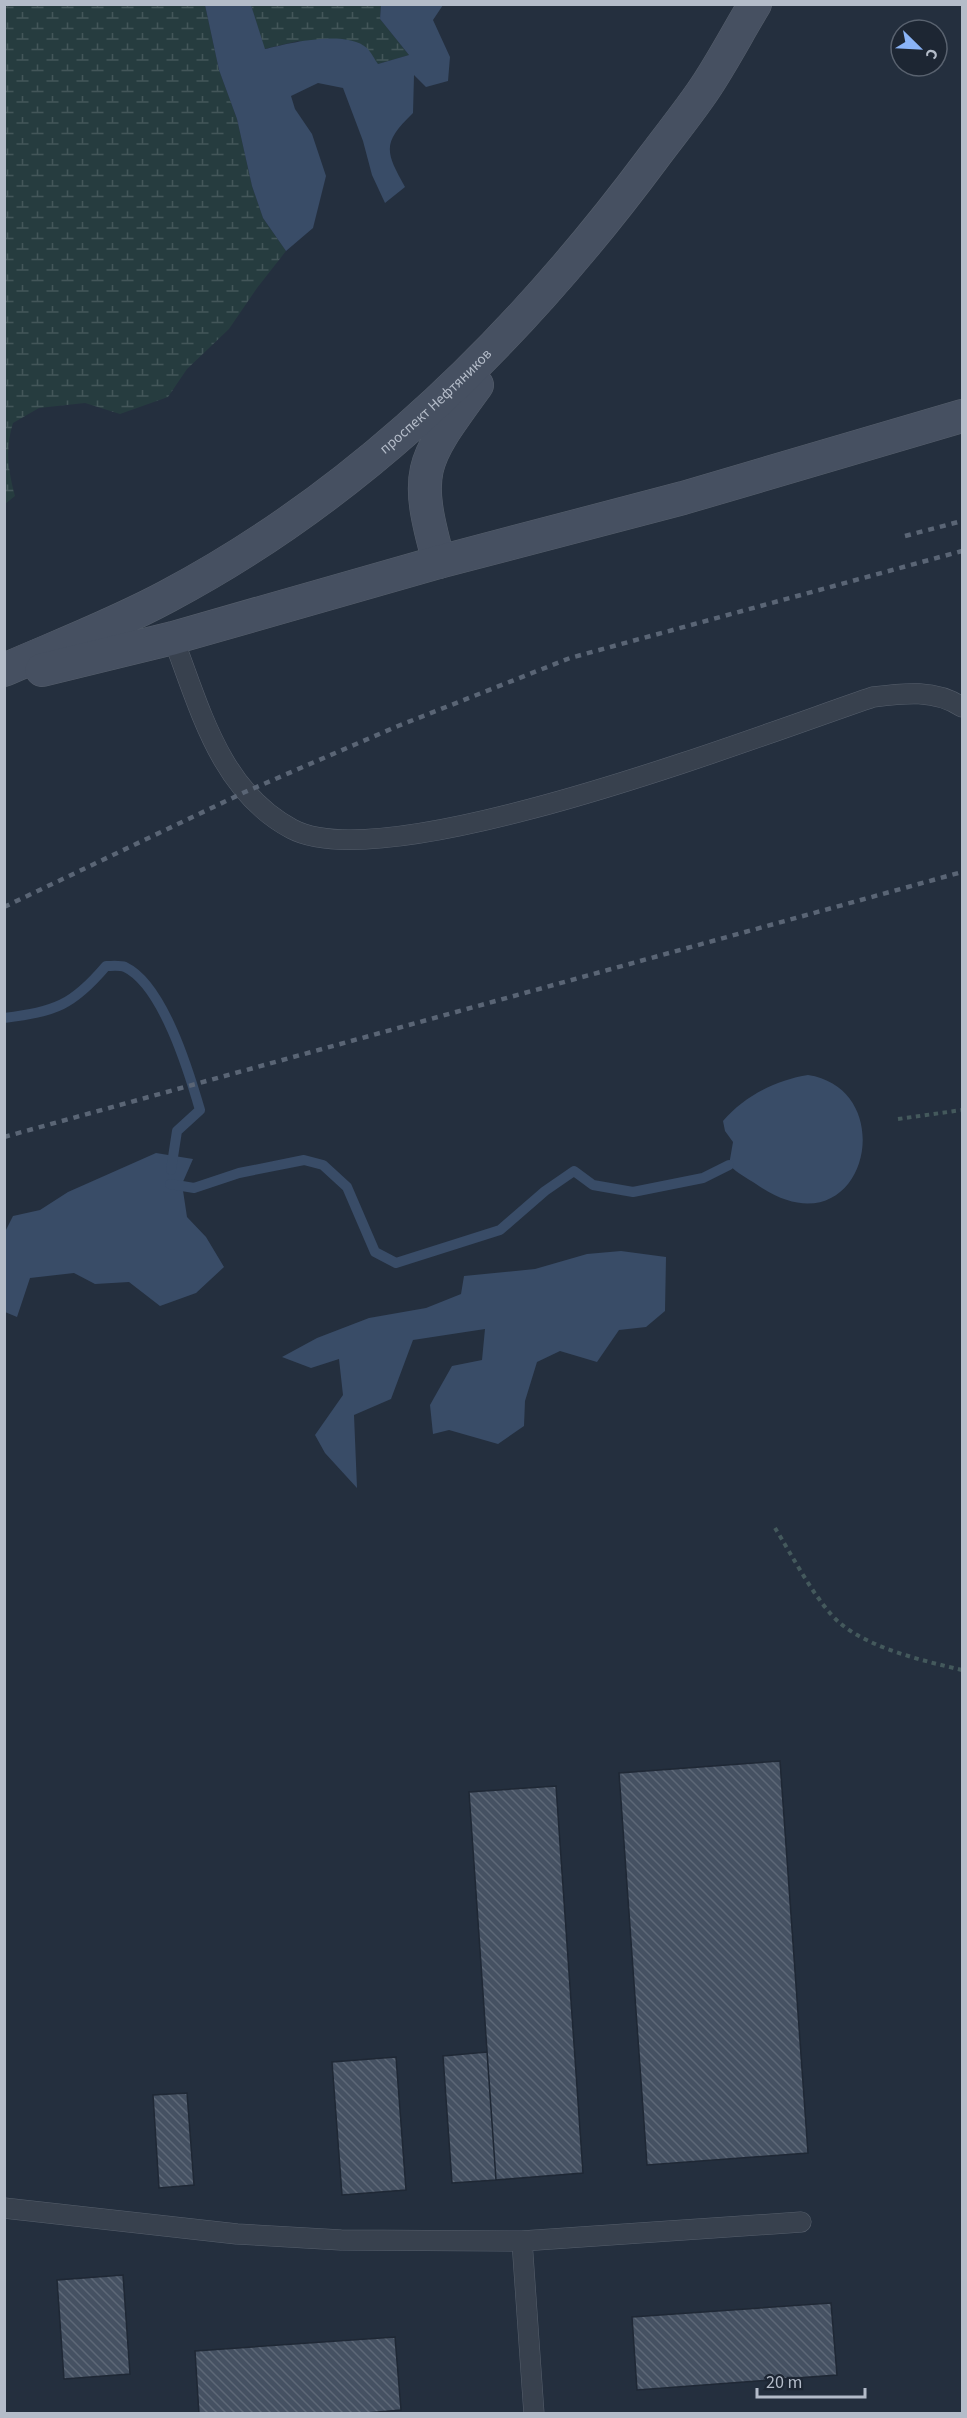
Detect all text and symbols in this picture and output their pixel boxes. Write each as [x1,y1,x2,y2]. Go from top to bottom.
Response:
north arrow [889,18,949,78]
text: С [920,45,944,62]
street label: проспект Нефтяников [375,343,497,459]
scale bar [757,2361,865,2399]
text: 20 m [766,2370,802,2395]

